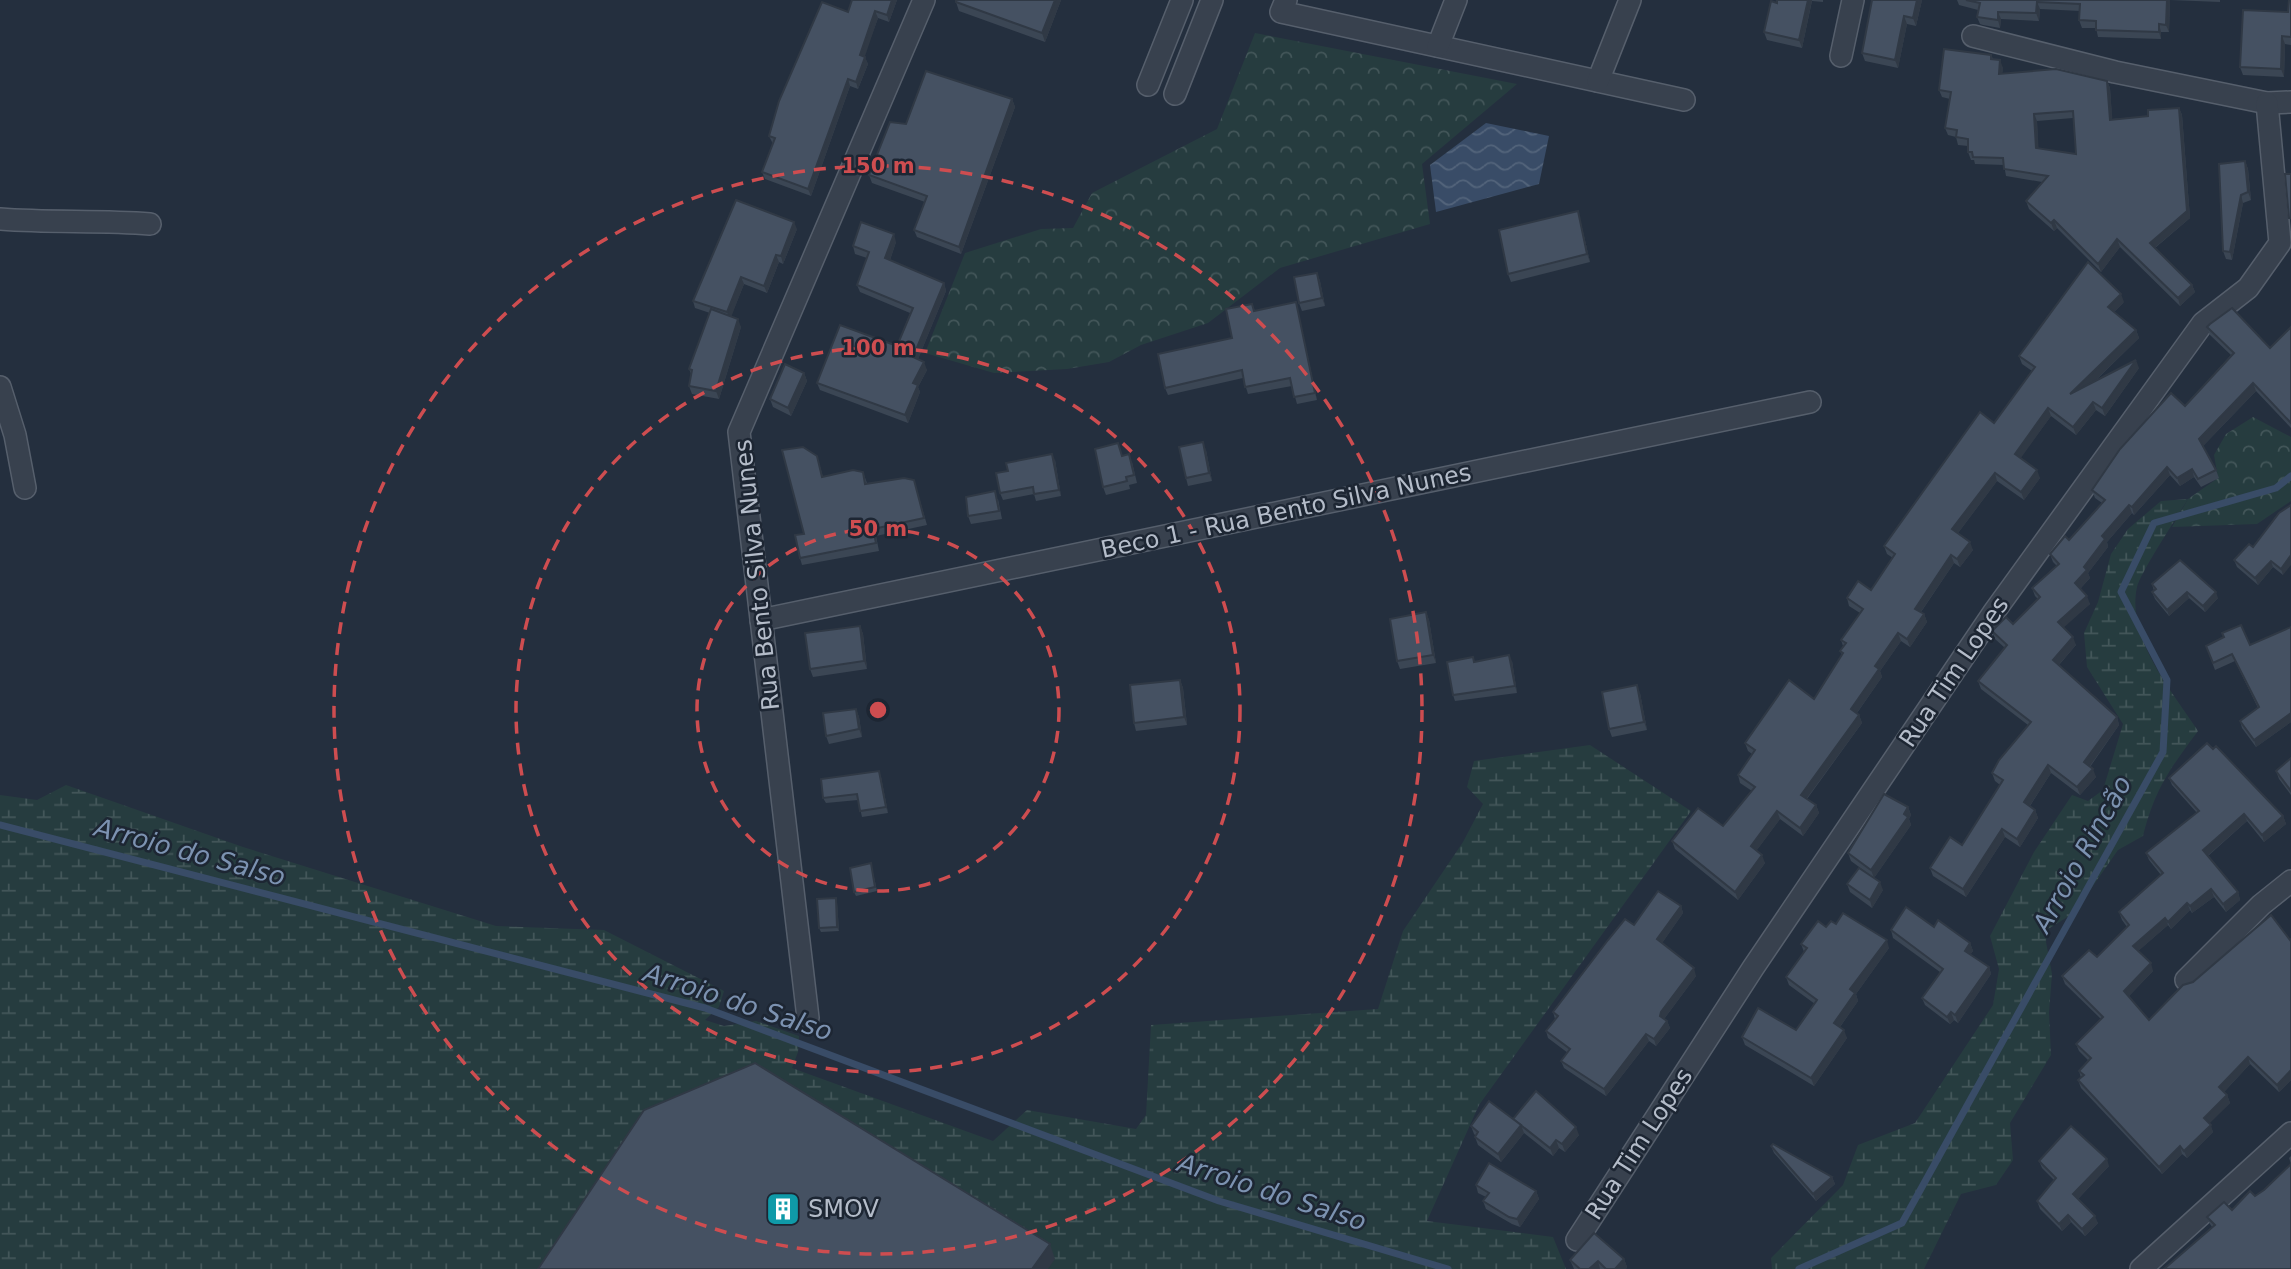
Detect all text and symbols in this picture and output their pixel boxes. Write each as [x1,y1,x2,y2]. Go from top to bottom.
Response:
text: 150 m [841,154,915,178]
text: 100 m [841,336,915,360]
street label: Rua Bento Silva Nunes [729,438,785,712]
street label: Beco 1 - Rua Bento Silva Nunes [1098,458,1474,564]
text: 50 m [849,517,907,541]
street label: Rua Tim Lopes [1893,592,2015,752]
centre of rings [866,698,890,722]
water label: Arroio Rincão [2026,770,2137,939]
water label: Arroio do Salso [89,812,289,892]
water label: Arroio do Salso [638,957,836,1047]
street label: Rua Tim Lopes [1580,1063,1698,1225]
water label: Arroio do Salso [1172,1147,1370,1237]
building icon: SMOV [764,1190,802,1228]
place label: SMOV [808,1195,879,1223]

